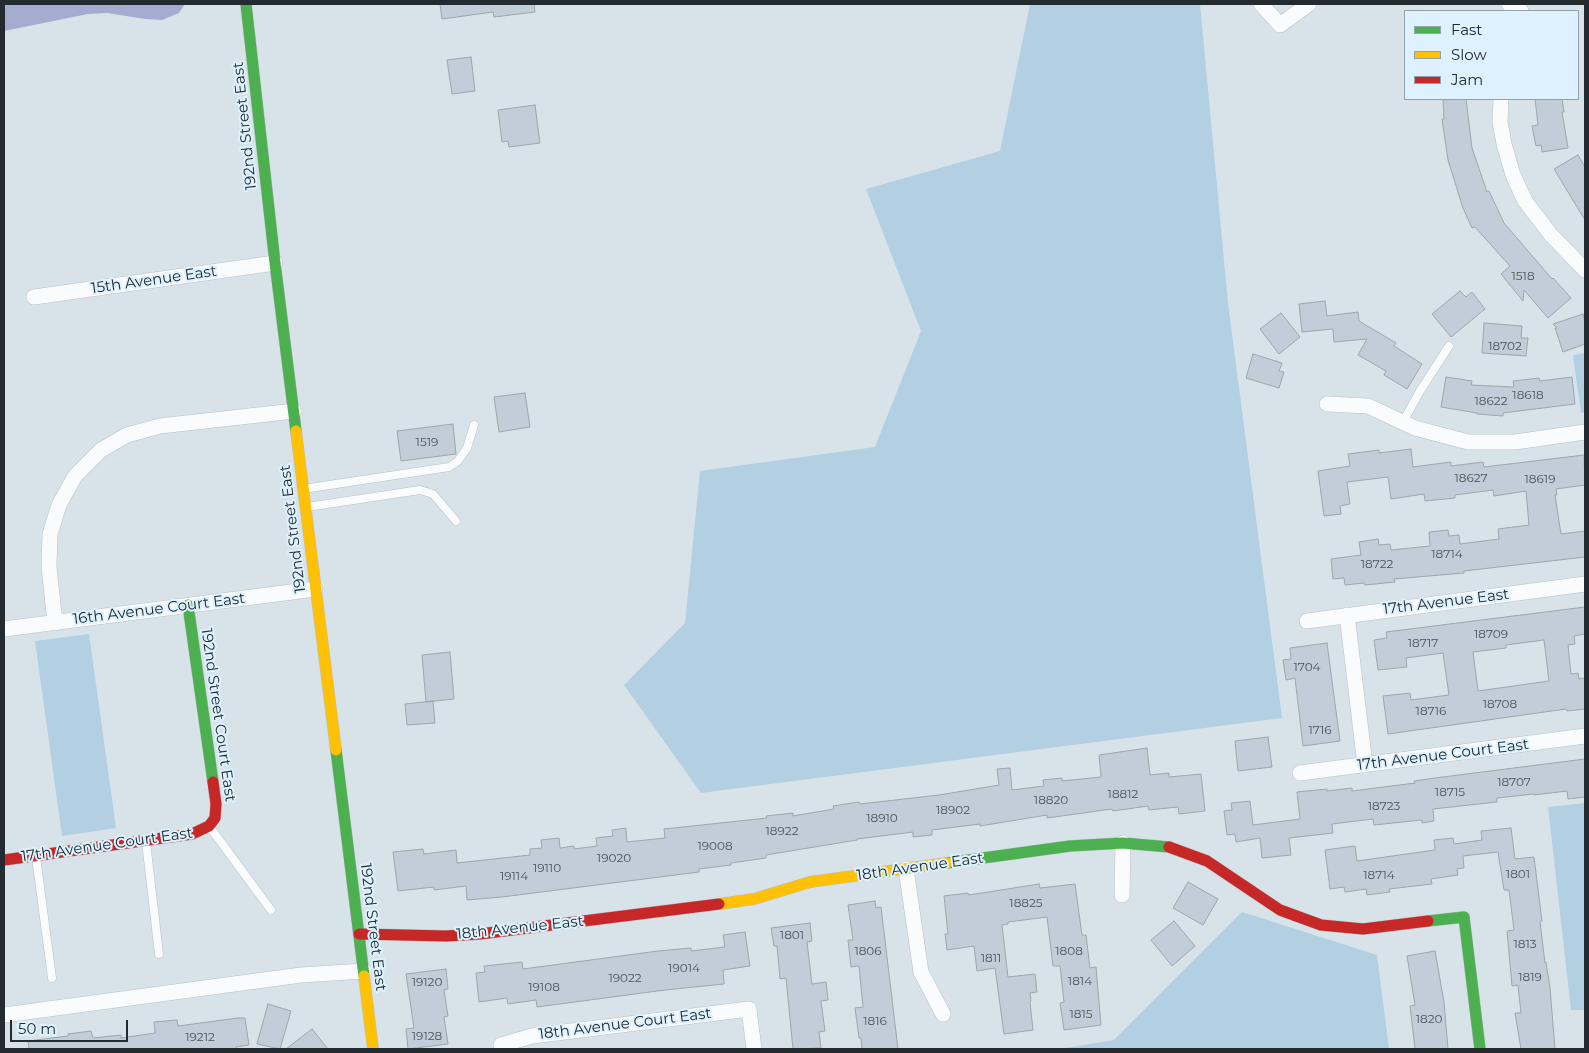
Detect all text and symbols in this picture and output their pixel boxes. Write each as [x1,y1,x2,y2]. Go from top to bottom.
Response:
legend [1404,10,1579,100]
text: Fast [1451,20,1482,39]
text: Slow [1451,45,1487,64]
street label: 192nd Street East [229,61,261,191]
text: Jam [1451,70,1483,89]
street label: 15th Avenue East [90,262,218,298]
house number: 1518 [1511,269,1535,283]
house number: 18702 [1488,339,1522,353]
house number: 18618 [1512,388,1544,402]
house number: 18622 [1475,394,1507,408]
house number: 1519 [416,435,438,449]
street label: 192nd Street East [276,464,310,594]
house number: 18627 [1454,471,1488,485]
house number: 18619 [1525,472,1555,486]
house number: 18714 [1431,547,1463,561]
house number: 18722 [1361,557,1393,571]
street label: 17th Avenue East [1382,585,1510,619]
street label: 16th Avenue Court East [72,589,246,629]
street label: 192nd Street Court East [197,627,239,803]
house number: 18709 [1474,627,1508,641]
house number: 18717 [1408,636,1438,650]
house number: 1704 [1293,660,1321,674]
house number: 18708 [1483,697,1517,711]
house number: 18716 [1416,704,1446,718]
house number: 1716 [1308,723,1332,737]
street label: 17th Avenue Court East [1356,736,1530,774]
house number: 18707 [1497,775,1531,789]
house number: 18715 [1435,785,1465,799]
house number: 18812 [1108,787,1138,801]
house number: 18820 [1034,793,1068,807]
house number: 18723 [1368,799,1400,813]
house number: 18902 [936,803,970,817]
house number: 18910 [866,811,898,825]
street label: 17th Avenue Court East [20,824,194,866]
house number: 18922 [766,824,798,838]
house number: 19008 [697,839,733,853]
street label: 18th Avenue East [855,849,985,885]
house number: 19020 [597,851,631,865]
house number: 19110 [533,861,561,875]
street label: 192nd Street East [356,862,390,992]
house number: 1801 [1506,867,1530,881]
house number: 18714 [1363,868,1395,882]
house number: 19114 [500,869,528,883]
house number: 18825 [1009,896,1043,910]
street label: 18th Avenue East [455,912,585,944]
house number: 1801 [780,928,804,942]
house number: 1813 [1513,937,1537,951]
house number: 1806 [854,944,882,958]
house number: 1808 [1055,944,1083,958]
house number: 1811 [981,951,1001,965]
house number: 19014 [668,961,700,975]
house number: 1819 [1518,970,1542,984]
house number: 19022 [608,971,642,985]
house number: 1814 [1068,974,1092,988]
house number: 19120 [412,975,442,989]
house number: 19108 [528,980,560,994]
street label: 18th Avenue Court East [538,1004,712,1044]
house number: 1815 [1069,1007,1093,1021]
scale bar [12,1010,130,1042]
house number: 1820 [1416,1012,1442,1026]
house number: 1816 [863,1014,887,1028]
text: 50 m [18,1019,56,1038]
house number: 19128 [412,1029,442,1043]
house number: 19212 [185,1030,215,1044]

